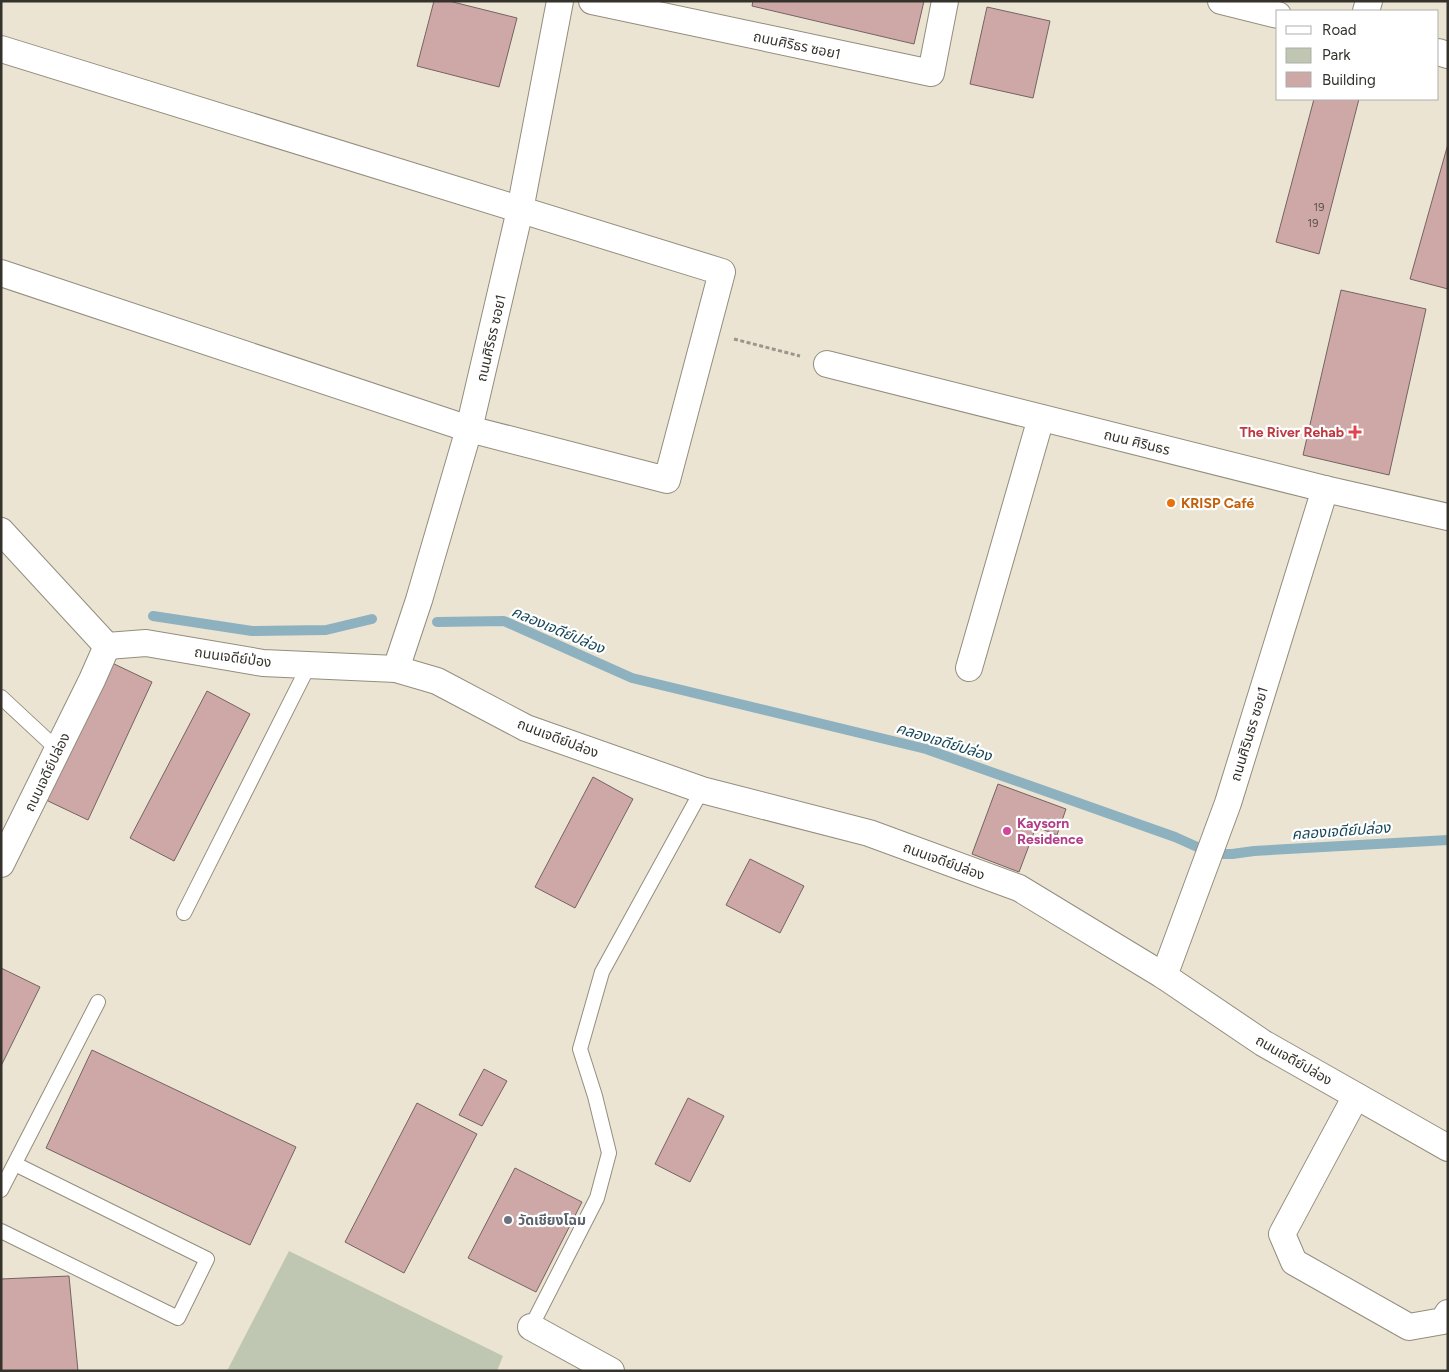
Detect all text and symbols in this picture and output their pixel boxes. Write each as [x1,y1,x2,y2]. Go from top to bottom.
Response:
legend [1276,10,1439,100]
text: Road [1322,21,1357,39]
street label: ถนนศิริธร ซอย1 [752,28,842,63]
text: Park [1322,46,1351,64]
text: Building [1322,71,1376,89]
house number: 19 [1314,201,1324,214]
house number: 19 [1308,217,1318,230]
street label: ถนนศิริธร ซอย1 [473,293,510,383]
place label: The River Rehab [1240,424,1344,441]
marker: The River Rehab [1348,425,1362,439]
street label: ถนน ศิรินธร [1102,426,1172,459]
place label: KRISP Café [1181,495,1255,512]
marker: KRISP Café [1165,497,1177,509]
water label: คลองเจดีย์ปล่อง [509,602,608,658]
street label: ถนนเจดีย์ป่อง [193,644,273,671]
street label: ถนนศิรินธร ซอย1 [1227,685,1272,783]
street label: ถนนเจดีย์ปล่อง [515,715,601,762]
water label: คลองเจดีย์ปล่อง [894,719,995,765]
street label: ถนนเจดีย์ปล่อง [21,730,74,814]
place label: Kaysorn Residence [1017,815,1084,848]
water label: คลองเจดีย์ปล่อง [1291,819,1392,843]
marker: Kaysorn Residence [1001,825,1013,837]
street label: ถนนเจดีย์ปล่อง [901,839,987,884]
street label: ถนนเจดีย์ปล่อง [1252,1032,1335,1089]
place label: วัดเชียงโฉม [518,1212,586,1229]
marker: วัดเชียงโฉม [502,1214,514,1226]

